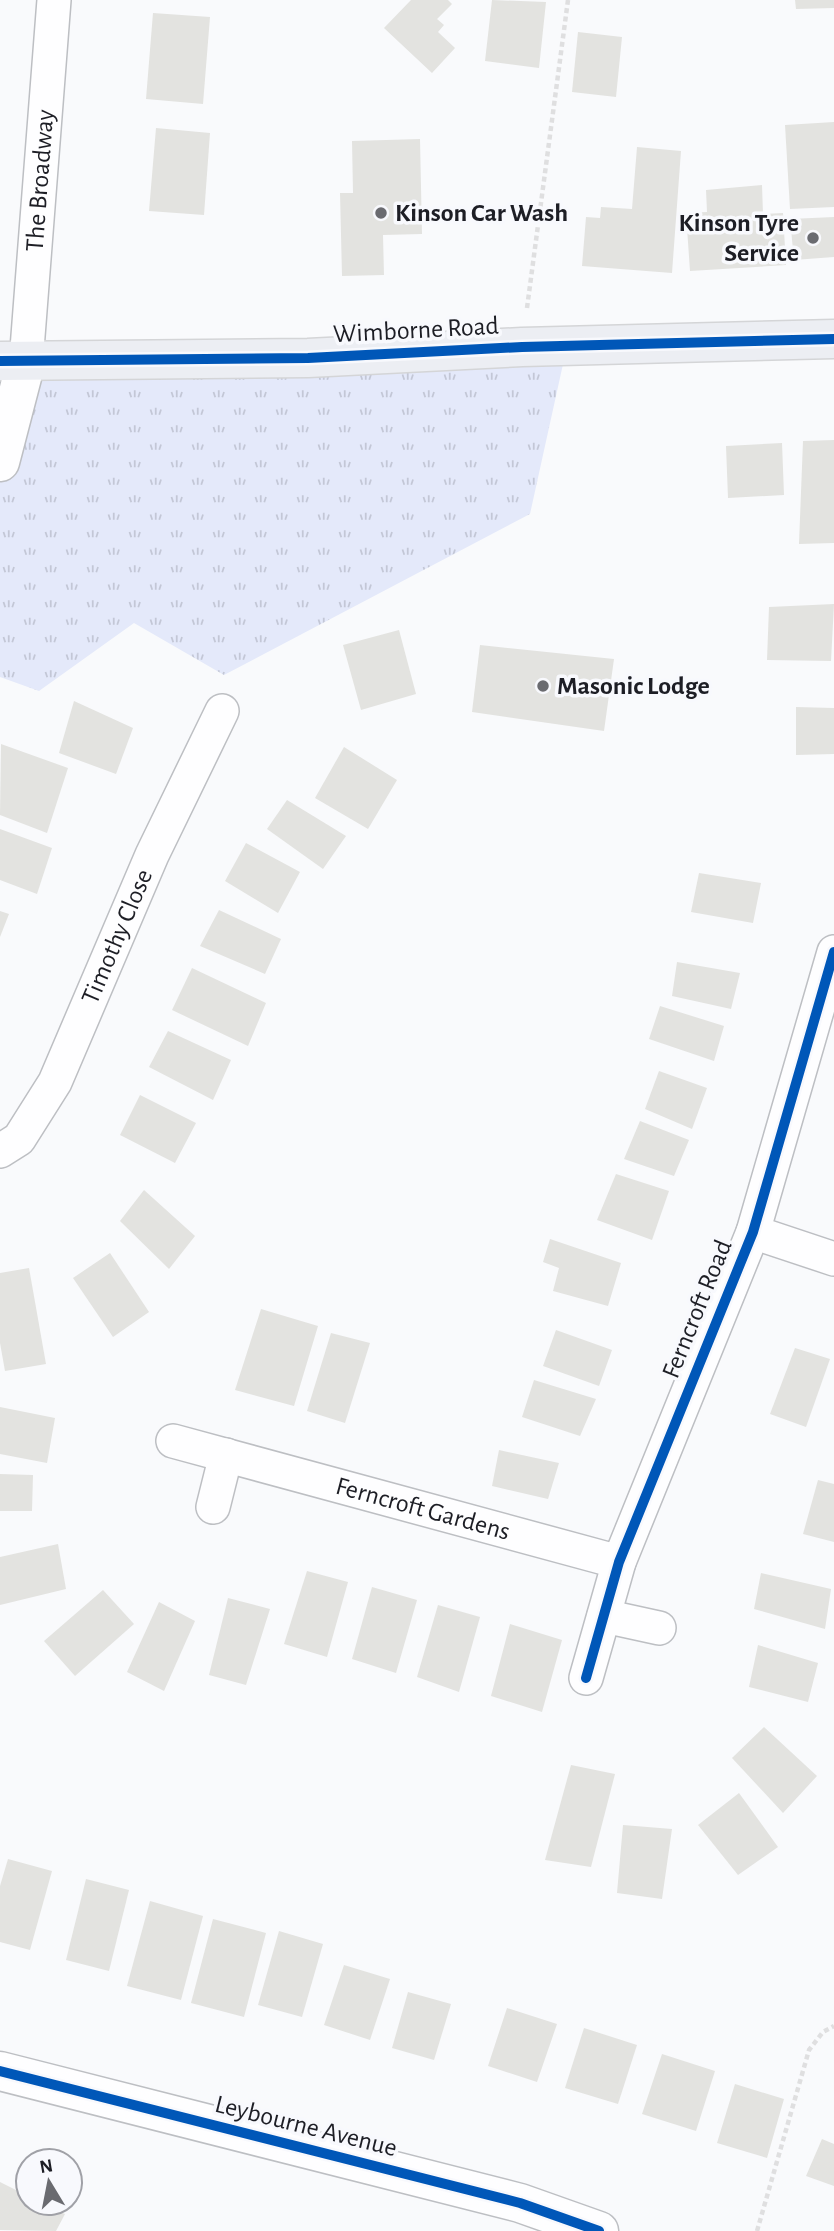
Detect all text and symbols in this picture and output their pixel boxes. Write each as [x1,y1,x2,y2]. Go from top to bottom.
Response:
street label: The Broadway [22,108,58,253]
place label: Kinson Car Wash [395,200,568,226]
marker: Kinson Car Wash [373,205,389,221]
place label: Kinson Tyre Service [679,210,799,266]
marker: Kinson Tyre Service [805,230,821,246]
street label: Wimborne Road [332,313,500,347]
place label: Masonic Lodge [557,673,710,699]
marker: Masonic Lodge [535,678,551,694]
street label: Timothy Close [77,865,157,1008]
street label: Ferncroft Road [657,1236,737,1382]
street label: Ferncroft Gardens [333,1473,513,1545]
street label: Leybourne Avenue [212,2091,400,2161]
north arrow [14,2147,84,2217]
text: N [38,2156,54,2177]

